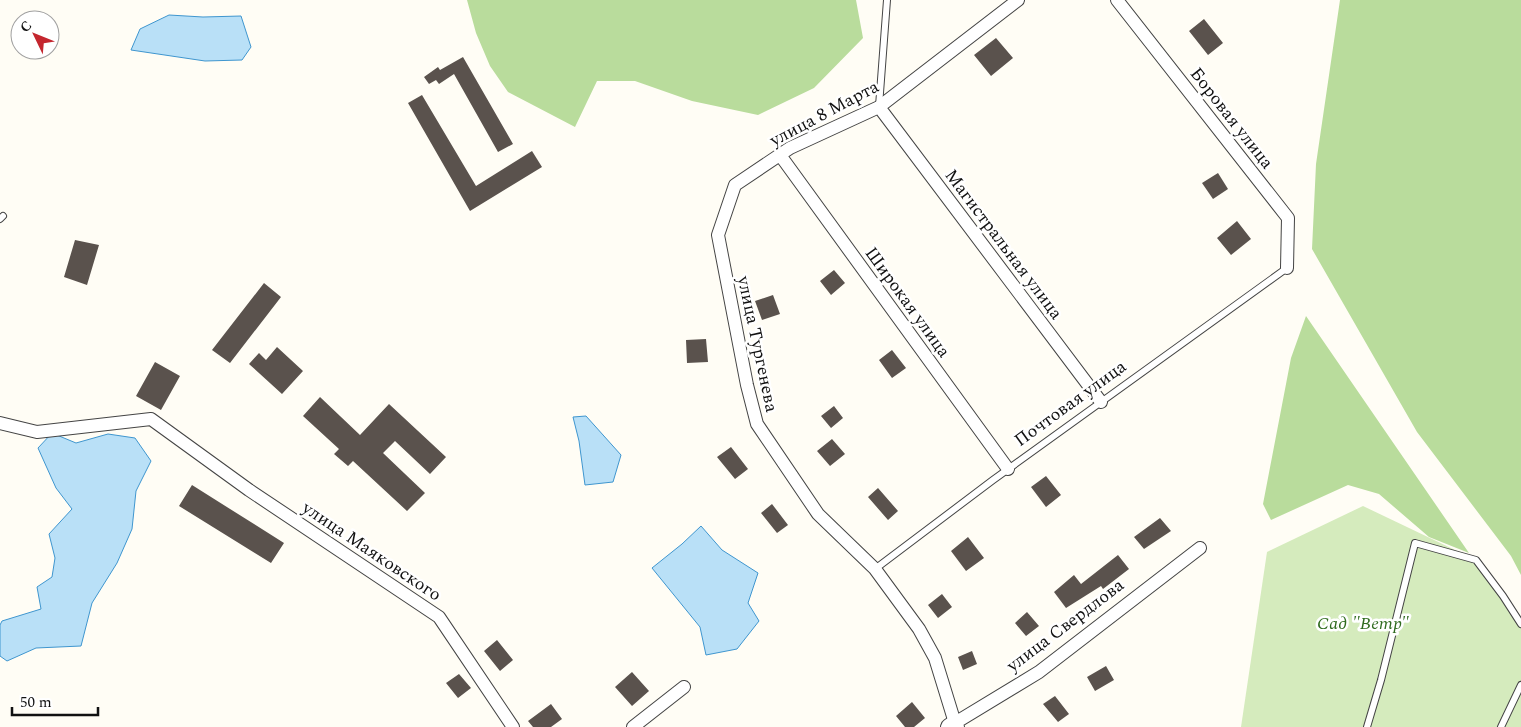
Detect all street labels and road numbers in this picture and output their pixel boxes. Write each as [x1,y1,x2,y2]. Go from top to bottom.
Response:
street label: Боровая улица [1183,62,1280,175]
street label: улица 8 Марта [764,73,884,154]
street label: Магистральная улица [938,163,1069,325]
street label: Широкая улица [858,241,957,363]
street label: улица Тургенева [730,273,785,415]
street label: Почтовая улица [1009,353,1132,453]
street label: улица Маяковского [296,494,447,608]
street label: улица Свердлова [1000,572,1130,679]

